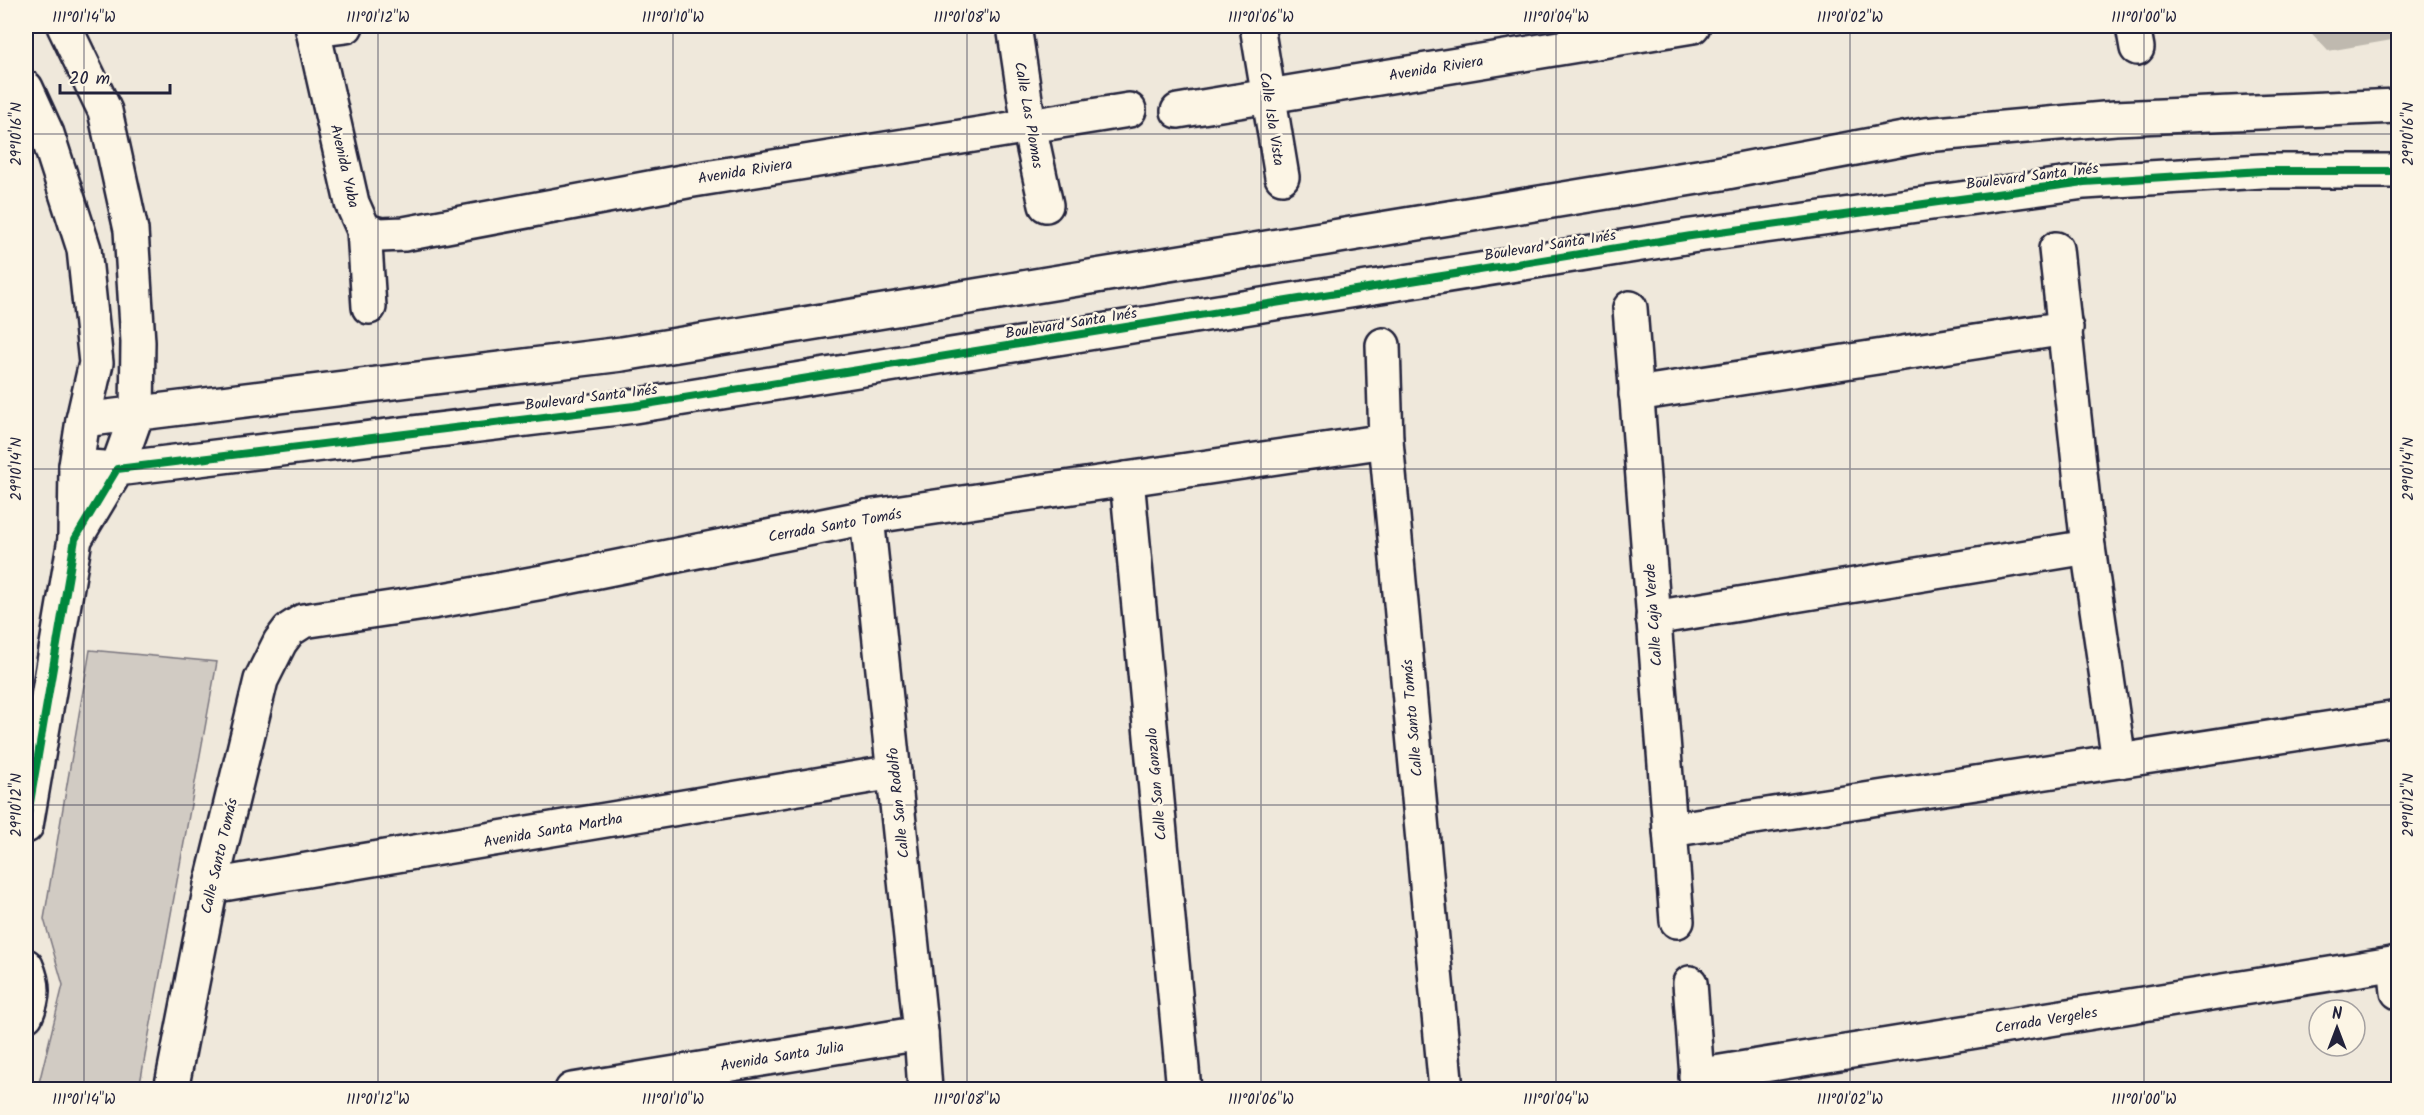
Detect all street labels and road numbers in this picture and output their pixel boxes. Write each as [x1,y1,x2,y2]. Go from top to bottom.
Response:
street label: Avenida Riviera [1387,50,1485,88]
street label: Calle Las Plomas [1007,60,1049,171]
street label: Calle Isla Vista [1252,71,1290,168]
street label: Avenida Yuba [323,122,365,210]
street label: Avenida Riviera [696,153,794,191]
street label: Boulevard Santa Inés [1965,157,2100,197]
street label: Boulevard Santa Inés [1482,224,1618,268]
street label: Boulevard Santa Inés [1003,302,1139,346]
street label: Boulevard Santa Inés [524,378,659,418]
street label: Cerrada Santo Tomás [767,502,904,550]
street label: Calle Caja Verde [1638,563,1670,667]
street label: Calle Santo Tomás [1396,658,1430,778]
street label: Calle San Gonzalo [1140,726,1174,841]
street label: Calle San Rodolfo [881,746,917,859]
street label: Calle Santo Tomás [195,795,245,916]
street label: Avenida Santa Martha [482,807,625,855]
street label: Cerrada Vergeles [1993,1001,2100,1041]
street label: Avenida Santa Julia [719,1035,846,1079]

